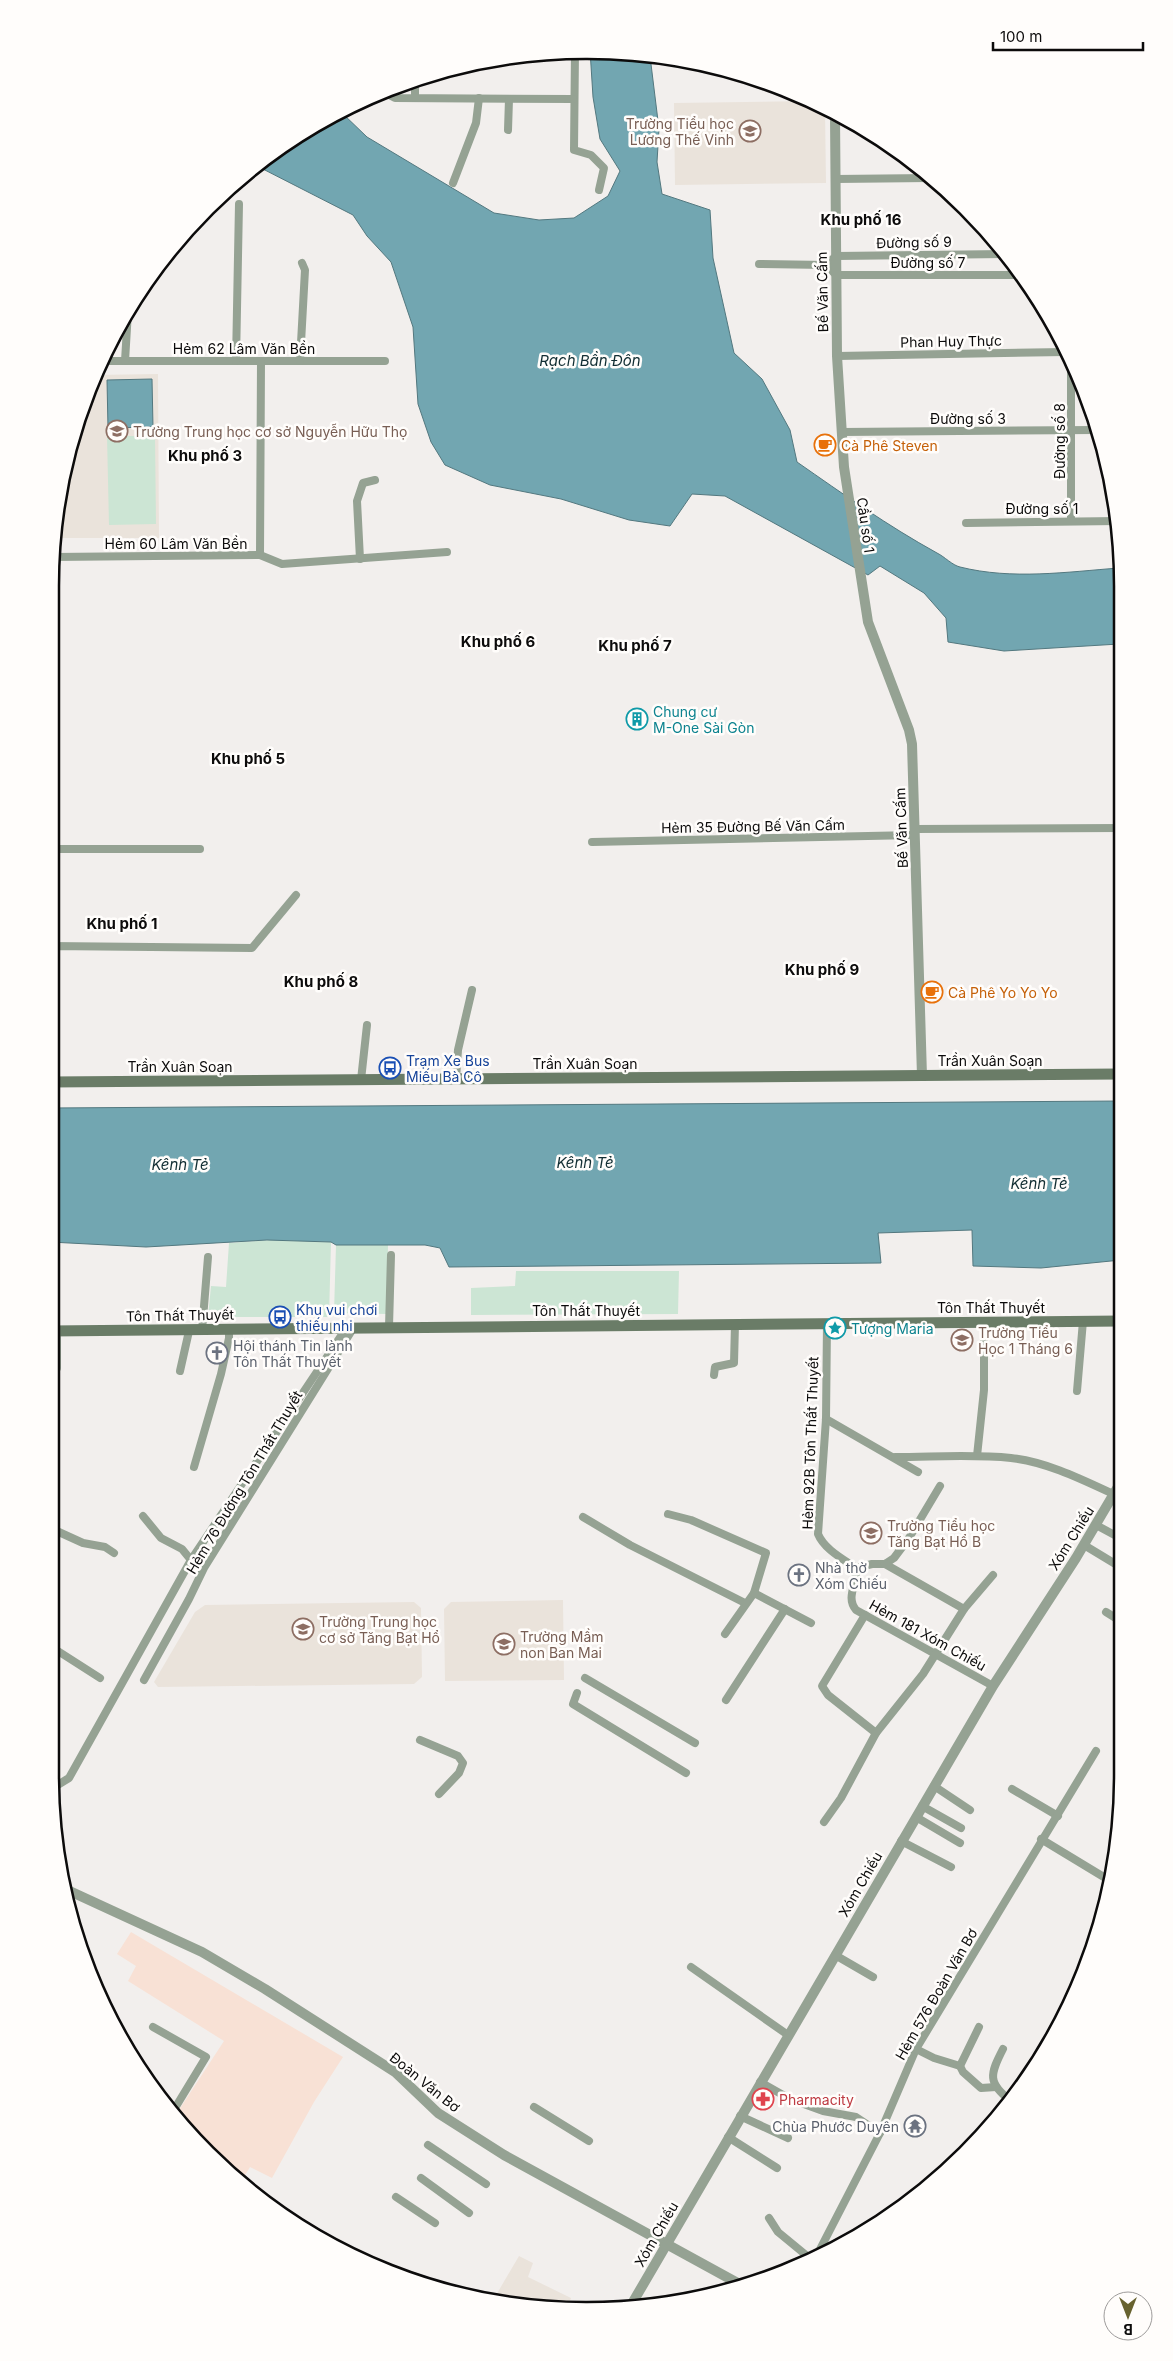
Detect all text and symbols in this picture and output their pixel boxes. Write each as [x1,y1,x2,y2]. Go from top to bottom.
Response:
scale bar [993,20,1143,52]
text: 100 m [1000,27,1042,46]
place label: Trường Tiểu học Lương Thế Vinh [626,115,734,148]
school or university icon: Trường Tiểu học Lương Thế Vinh [738,119,762,143]
district label: Khu phố 16 [821,210,902,229]
street label: Đường số 9 [876,233,952,251]
street label: Bế Văn Cấm [813,252,831,332]
street label: Đường số 7 [890,254,966,271]
street label: Phan Huy Thực [900,332,1002,350]
street label: Hẻm 62 Lâm Văn Bền [173,340,315,357]
water label: Rạch Bần Đôn [539,351,641,370]
street label: Đường số 8 [1051,403,1068,479]
street label: Đường số 3 [930,410,1006,427]
school or university icon: Trường Trung học cơ sở Nguyễn Hữu Thọ [105,419,129,443]
place label: Trường Trung học cơ sở Nguyễn Hữu Thọ [133,423,407,440]
cafe icon: Cà Phê Steven [813,433,837,457]
place label: Cà Phê Steven [841,437,938,454]
district label: Khu phố 3 [168,446,242,465]
street label: Cầu số 1 [854,496,878,554]
street label: Đường số 1 [1006,500,1078,517]
street label: Hẻm 60 Lâm Văn Bền [105,535,247,552]
district label: Khu phố 6 [461,632,535,651]
district label: Khu phố 7 [598,636,672,655]
place label: Chung cư M-One Sài Gòn [653,703,754,736]
building icon: Chung cư M-One Sài Gòn [625,707,649,731]
district label: Khu phố 5 [211,749,285,768]
street label: Bế Văn Cấm [891,787,911,869]
street label: Hẻm 35 Đường Bế Văn Cấm [661,816,845,836]
district label: Khu phố 1 [86,914,158,933]
district label: Khu phố 9 [785,960,859,979]
district label: Khu phố 8 [284,972,358,991]
cafe icon: Cà Phê Yo Yo Yo [920,980,944,1004]
place label: Cà Phê Yo Yo Yo [948,984,1058,1001]
place label: Trạm Xe Bus Miếu Bà Cô [406,1052,490,1085]
street label: Trần Xuân Soạn [937,1052,1043,1069]
street label: Trần Xuân Soạn [532,1055,638,1072]
bus stop icon: Trạm Xe Bus Miếu Bà Cô [378,1056,402,1080]
street label: Trần Xuân Soạn [127,1058,233,1075]
water label: Kênh Tẻ [556,1153,614,1172]
water label: Kênh Tẻ [151,1155,209,1174]
water label: Kênh Tẻ [1010,1174,1068,1193]
street label: Tôn Thất Thuyết [937,1299,1046,1316]
place label: Khu vui chơi thiếu nhi [296,1301,377,1334]
street label: Tôn Thất Thuyết [532,1302,641,1319]
bus stop icon: Khu vui chơi thiếu nhi [268,1305,292,1329]
street label: Tôn Thất Thuyết [126,1306,235,1324]
place icon: Tượng Maria [823,1316,847,1340]
place label: Tượng Maria [851,1320,934,1337]
place label: Trường Tiểu Học 1 Tháng 6 [978,1324,1073,1357]
school or university icon: Trường Tiểu Học 1 Tháng 6 [950,1328,974,1352]
place label: Hội thánh Tin lành Tôn Thất Thuyết [233,1337,353,1370]
church icon: Hội thánh Tin lành Tôn Thất Thuyết [205,1341,229,1365]
street label: Hẻm 92B Tôn Thất Thuyết [798,1356,822,1530]
street label: Hẻm 76 Đường Tôn Thất Thuyết [182,1387,306,1577]
street label: Xóm Chiếu [1045,1503,1097,1573]
place label: Trường Tiểu học Tăng Bạt Hổ B [887,1517,995,1550]
school or university icon: Trường Tiểu học Tăng Bạt Hổ B [859,1521,883,1545]
place label: Nhà thờ Xóm Chiếu [815,1559,887,1592]
church icon: Nhà thờ Xóm Chiếu [787,1563,811,1587]
street label: Hẻm 181 Xóm Chiếu [867,1596,989,1674]
place label: Trường Trung học cơ sở Tăng Bạt Hổ [319,1613,440,1646]
school or university icon: Trường Trung học cơ sở Tăng Bạt Hổ [291,1617,315,1641]
place label: Trường Mầm non Ban Mai [520,1628,604,1661]
school or university icon: Trường Mầm non Ban Mai [492,1632,516,1656]
street label: Xóm Chiếu [835,1849,885,1919]
street label: Hẻm 576 Đoàn Văn Bơ [891,1925,981,2063]
street label: Đoàn Văn Bơ [387,2049,463,2115]
pharmacy icon: Pharmacity [751,2087,775,2111]
place label: Pharmacity [779,2091,854,2108]
temple icon: Chùa Phước Duyên [903,2114,927,2138]
place label: Chùa Phước Duyên [772,2118,899,2135]
street label: Xóm Chiếu [631,2199,681,2269]
north arrow [1103,2291,1153,2341]
text: B [1123,2321,1133,2338]

